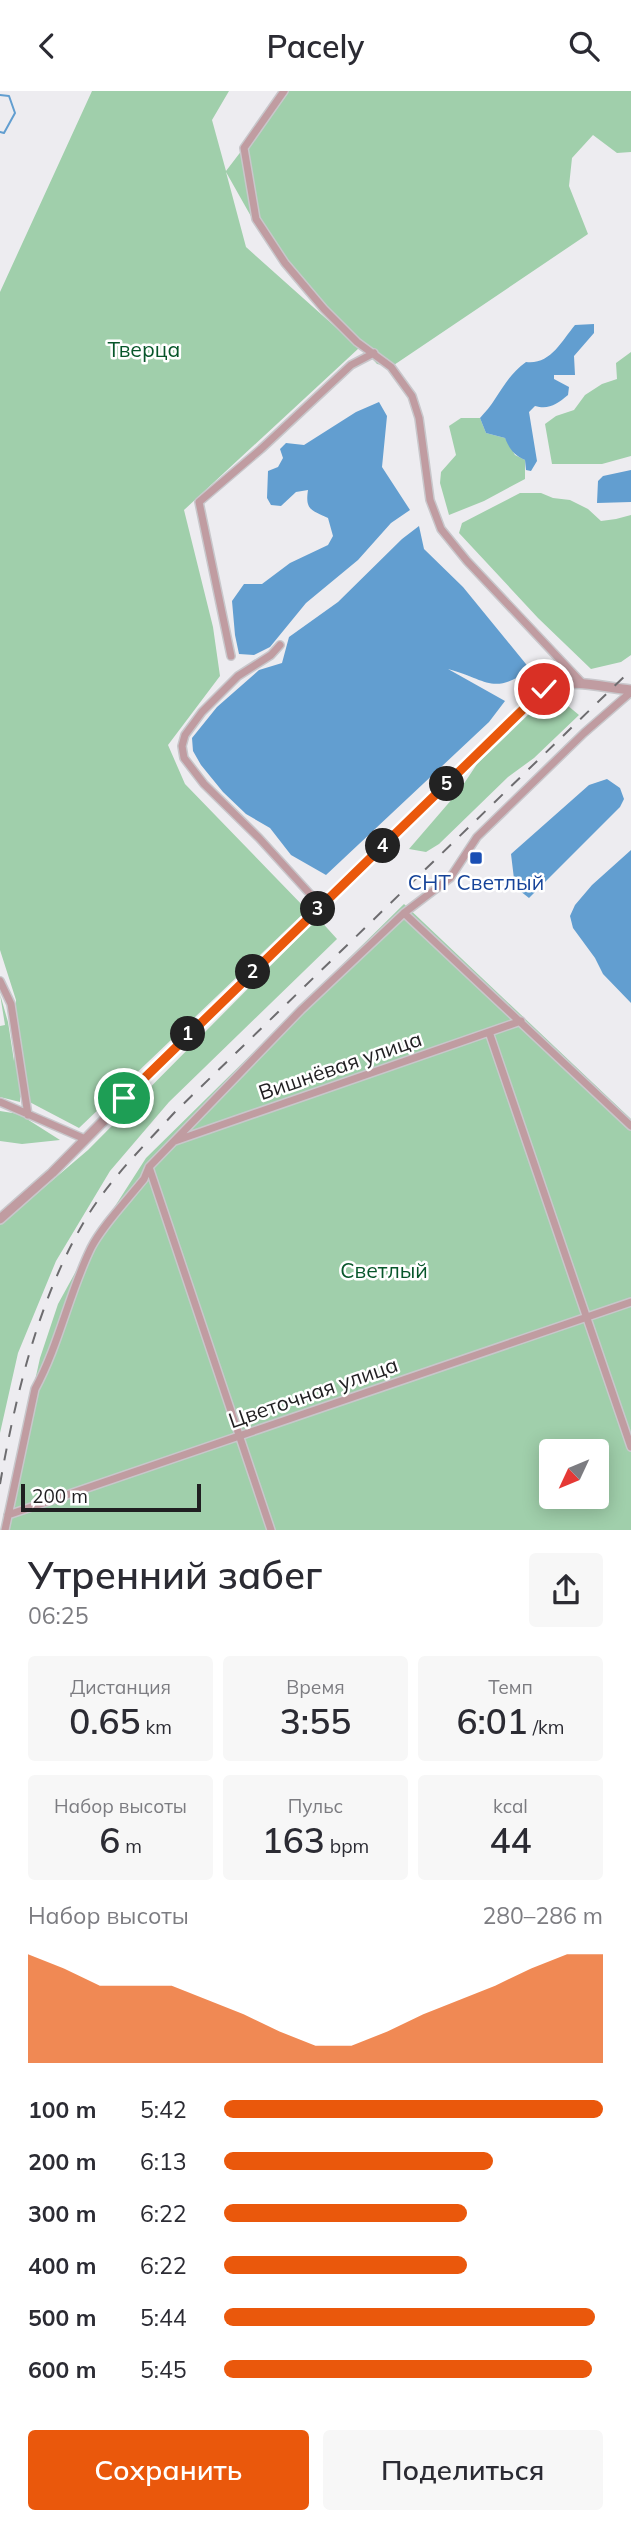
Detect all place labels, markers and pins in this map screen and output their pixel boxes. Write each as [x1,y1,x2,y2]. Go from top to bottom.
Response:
pin [514,659,574,719]
pin: 5 [430,767,464,801]
pin: 4 [366,829,400,863]
marker: СНТ Светлый [468,850,484,866]
place label: СНТ Светлый [408,869,544,895]
pin: 3 [300,891,336,927]
pin: 2 [236,955,270,989]
pin: 1 [170,1017,206,1051]
pin [94,1068,154,1128]

